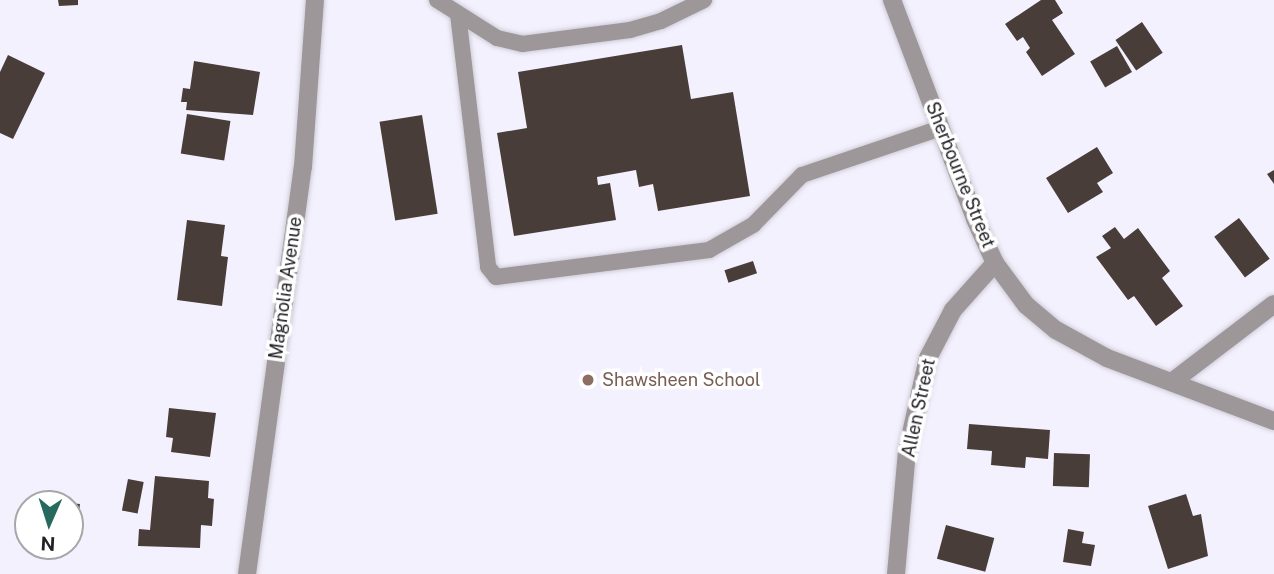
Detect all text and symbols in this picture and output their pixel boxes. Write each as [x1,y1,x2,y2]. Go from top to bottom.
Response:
street label: Sherbourne Street [921,99,999,251]
street label: Magnolia Avenue [265,215,307,361]
street label: Allen Street [898,357,940,459]
place label: Shawsheen School [602,369,760,391]
marker: Shawsheen School [580,372,596,388]
north arrow [14,490,84,560]
text: N [40,533,56,555]

